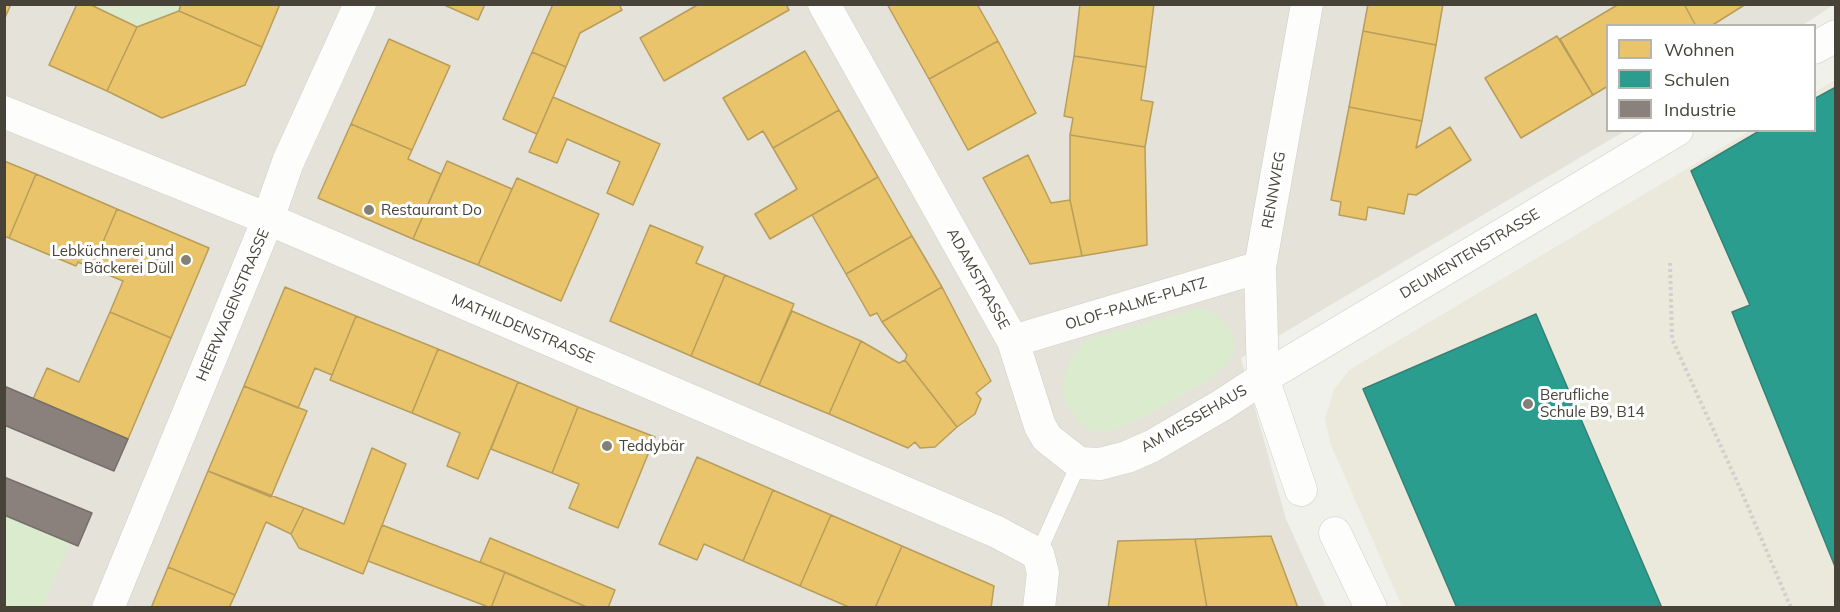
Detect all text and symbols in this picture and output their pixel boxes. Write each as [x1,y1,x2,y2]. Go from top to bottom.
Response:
legend [1606,24,1816,132]
text: Wohnen [1664,38,1735,61]
text: Schulen [1664,68,1730,91]
text: Industrie [1664,98,1736,121]
street label: RENNWEG [1258,150,1290,230]
place label: Restaurant Do [381,201,482,219]
marker: Restaurant Do [362,203,376,217]
street label: DEUMENTENSTRASSE [1397,205,1543,303]
street label: ADAMSTRASSE [943,225,1013,333]
street label: HEERWAGENSTRASSE [193,226,273,384]
place label: Lebküchnerei und Bäckerei Düll [52,242,174,277]
marker: Lebküchnerei und Bäckerei Düll [179,253,193,267]
street label: OLOF-PALME-PLATZ [1063,274,1209,334]
street label: MATHILDENSTRASSE [449,291,597,367]
street label: AM MESSEHAUS [1138,381,1250,457]
place label: Berufliche Schule B9, B14 [1540,386,1645,421]
marker: Berufliche Schule B9, B14 [1521,397,1535,411]
place label: Teddybär [619,437,684,455]
marker: Teddybär [600,439,614,453]

